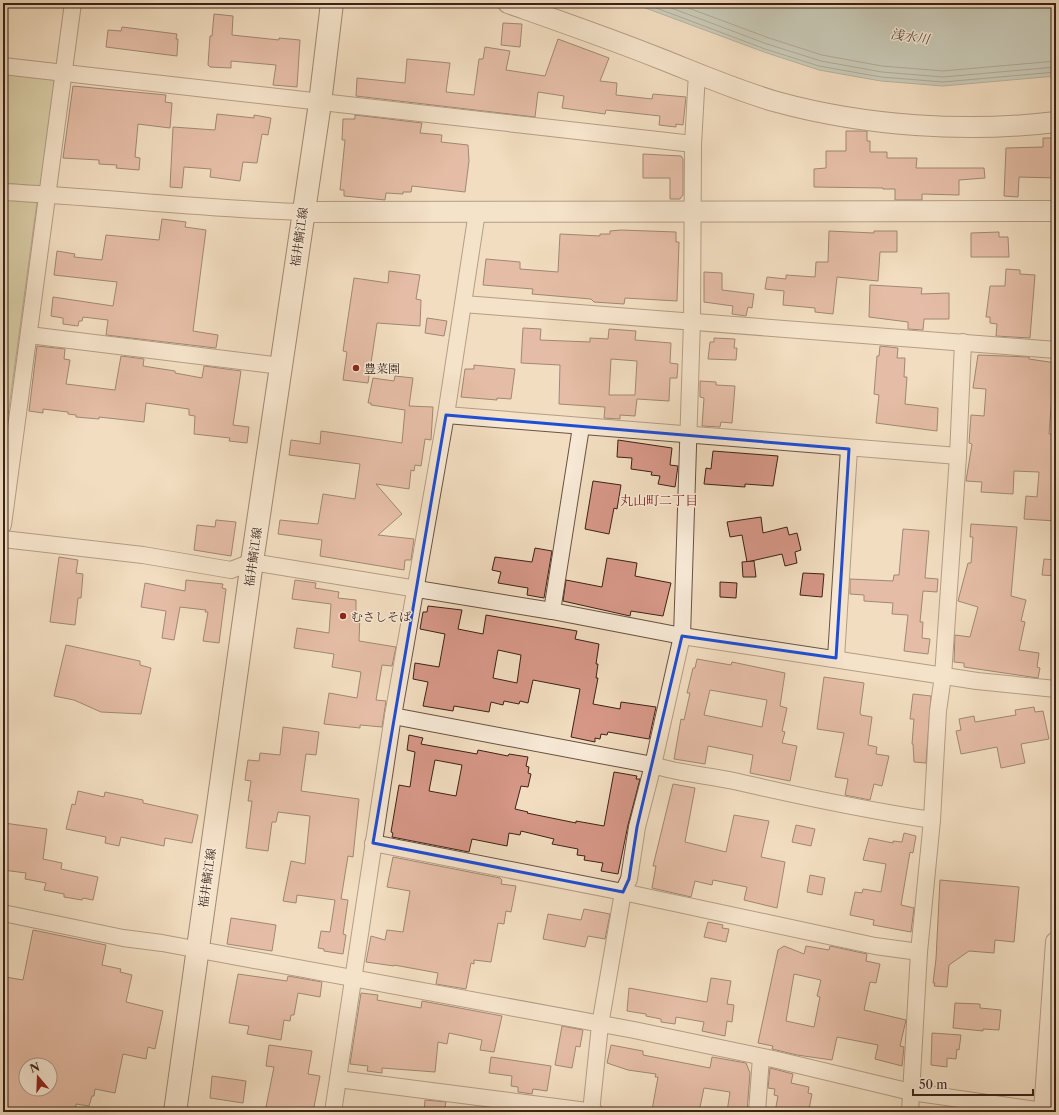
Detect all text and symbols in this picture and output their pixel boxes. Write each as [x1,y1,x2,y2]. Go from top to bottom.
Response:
water label: 浅水川 [889,25,932,47]
street label: 福井鯖江線 [287,206,311,268]
place label: 豊菜園 [364,361,400,376]
marker: 豊菜園 [351,363,361,373]
district label: 丸山町二丁目 [620,492,698,508]
street label: 福井鯖江線 [241,526,265,588]
place label: むさしそば [351,609,412,624]
marker: むさしそば [338,611,348,621]
street label: 福井鯖江線 [195,847,219,909]
north arrow [18,1057,58,1097]
text: N [28,1059,42,1076]
scale bar [913,1071,1033,1097]
text: 50 m [919,1077,948,1092]

